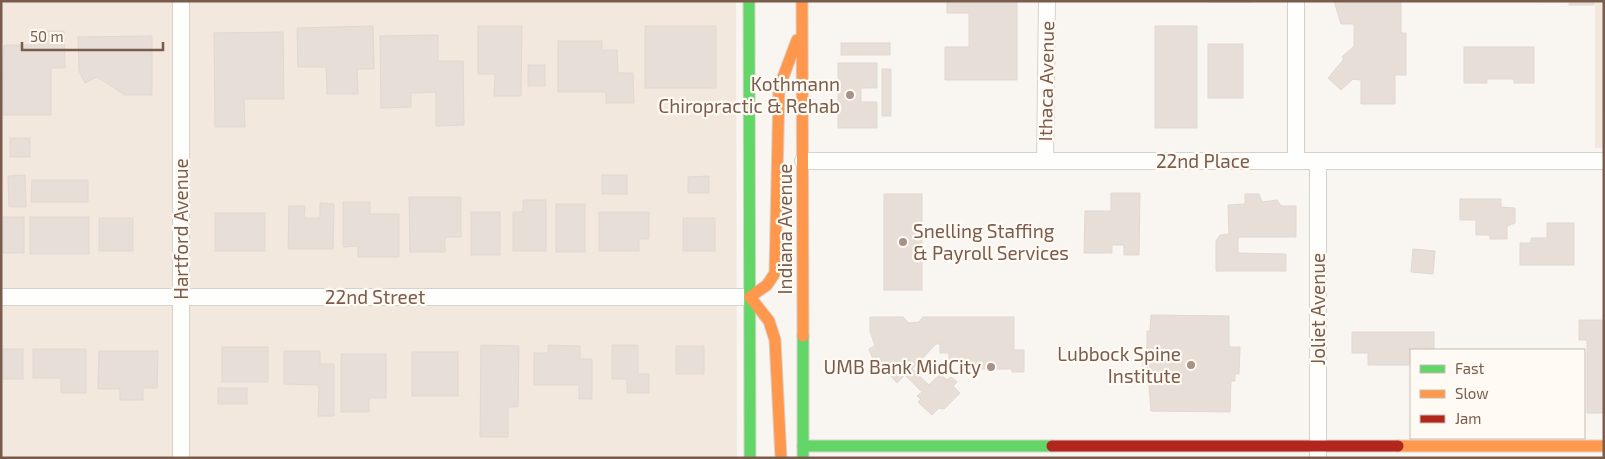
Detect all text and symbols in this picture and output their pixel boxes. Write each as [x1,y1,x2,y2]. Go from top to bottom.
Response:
scale bar [22,20,164,52]
street label: Ithaca Avenue [1033,20,1058,142]
text: 50 m [30,27,64,45]
place label: Kothmann Chiropractic & Rehab [658,72,840,117]
marker: Kothmann Chiropractic & Rehab [844,89,856,101]
street label: 22nd Place [1156,149,1250,172]
street label: Hartford Avenue [169,158,192,300]
street label: Indiana Avenue [773,164,796,294]
place label: Snelling Staffing & Payroll Services [913,219,1069,264]
marker: Snelling Staffing & Payroll Services [897,236,909,248]
street label: Joliet Avenue [1306,253,1329,365]
street label: 22nd Street [325,285,425,308]
place label: Lubbock Spine Institute [1057,342,1181,387]
legend [1410,349,1585,439]
place label: UMB Bank MidCity [824,355,981,378]
marker: Lubbock Spine Institute [1185,359,1197,371]
text: Fast [1455,359,1485,377]
marker: UMB Bank MidCity [985,361,997,373]
text: Slow [1455,384,1489,402]
text: Jam [1455,409,1481,427]

